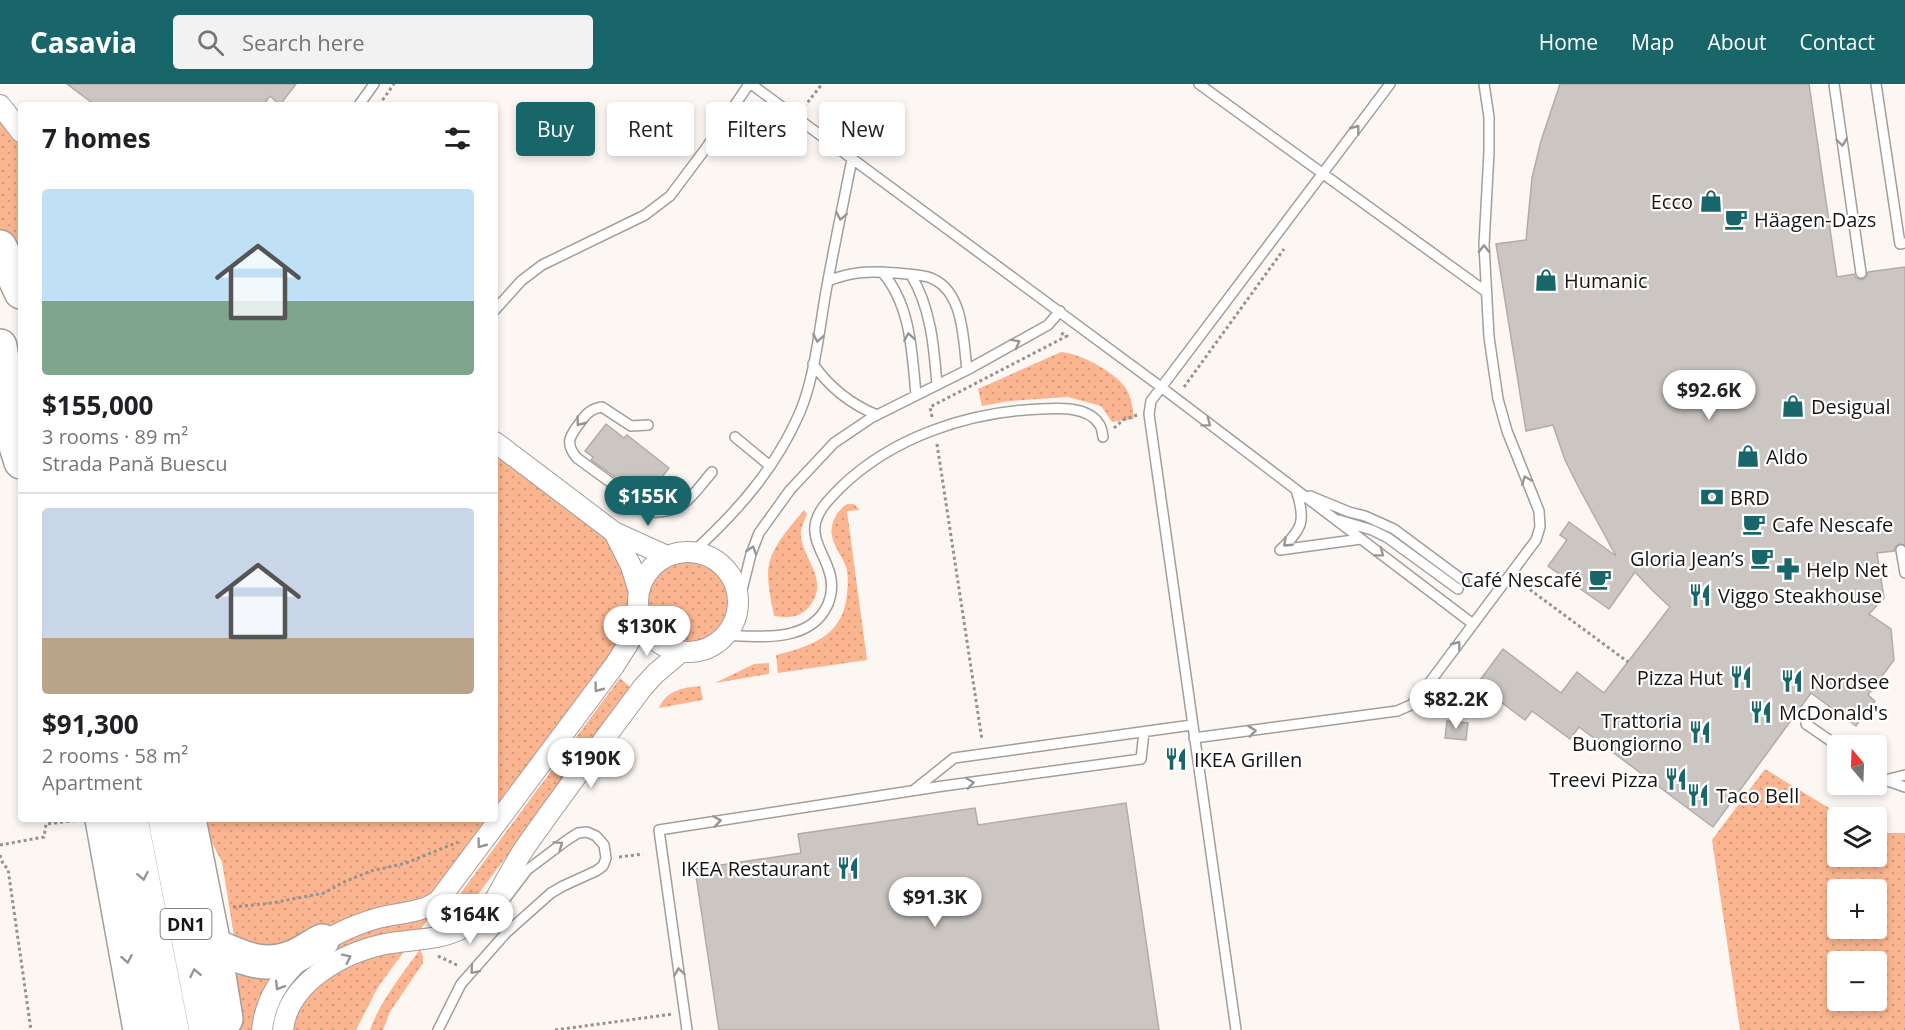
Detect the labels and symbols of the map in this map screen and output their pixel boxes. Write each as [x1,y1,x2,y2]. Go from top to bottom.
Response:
one-way arrow [1349,124,1360,135]
one-way arrow [1836,137,1848,147]
place label: Ecco [1651,188,1693,215]
shop icon: Ecco [1698,188,1724,214]
cafe icon: Häagen-Dazs [1723,206,1749,232]
place label: Häagen-Dazs [1754,206,1876,233]
one-way arrow [835,211,848,221]
one-way arrow [1478,244,1490,253]
shop icon: Humanic [1533,267,1559,293]
place label: Humanic [1564,267,1648,294]
one-way arrow [903,333,915,342]
one-way arrow [812,334,824,343]
one-way arrow [1009,339,1020,350]
pin: $92.6K [1660,370,1758,421]
shop icon: Desigual [1780,393,1806,419]
place label: Desigual [1811,393,1891,420]
one-way arrow [576,415,587,426]
one-way arrow [1201,415,1212,426]
shop icon: Aldo [1735,443,1761,469]
place label: Aldo [1766,443,1808,470]
one-way arrow [1521,475,1533,486]
pin: $155K [606,476,690,527]
bank icon: BRD [1699,484,1725,510]
place label: BRD [1730,484,1770,511]
cafe icon: Cafe Nescafe [1741,511,1767,537]
place label: Cafe Nescafe [1772,511,1893,538]
one-way arrow [1283,535,1294,546]
one-way arrow [745,545,758,556]
place label: Gloria Jean’s [1630,545,1744,572]
cafe icon: Gloria Jean’s [1749,545,1775,571]
one-way arrow [1373,546,1384,557]
pharmacy icon: Help Net [1775,556,1801,582]
place label: Help Net [1806,556,1888,583]
place label: Café Nescafé [1461,566,1582,593]
cafe icon: Café Nescafé [1587,566,1613,592]
restaurant icon: Viggo Steakhouse [1687,582,1713,608]
place label: Viggo Steakhouse [1718,582,1882,609]
pin: $130K [605,606,689,657]
one-way arrow [1450,641,1461,652]
place label: Pizza Hut [1637,664,1723,691]
restaurant icon: Pizza Hut [1728,664,1754,690]
restaurant icon: Nordsee [1779,668,1805,694]
place label: Nordsee [1810,668,1890,695]
pin: $82.2K [1407,679,1505,730]
one-way arrow [594,681,605,692]
restaurant icon: McDonald's [1748,699,1774,725]
place label: McDonald's [1779,699,1888,726]
place label: Trattoria Buongiorno [1572,707,1682,757]
restaurant icon: Trattoria Buongiorno [1687,719,1713,745]
one-way arrow [1248,725,1257,738]
north arrow [1827,735,1887,795]
pin: $190K [549,738,633,789]
restaurant icon: IKEA Grillen [1163,746,1189,772]
place label: IKEA Grillen [1194,746,1302,773]
place label: Treevi Pizza [1549,766,1658,793]
restaurant icon: Treevi Pizza [1663,766,1689,792]
one-way arrow [965,777,975,789]
restaurant icon: Taco Bell [1685,782,1711,808]
place label: Taco Bell [1716,782,1799,809]
one-way arrow [712,815,722,828]
one-way arrow [478,838,489,849]
one-way arrow [553,841,564,852]
place label: IKEA Restaurant [681,855,830,882]
restaurant icon: IKEA Restaurant [835,855,861,881]
one-way arrow [135,871,148,881]
pin: $91.3K [886,877,984,928]
pin: $164K [428,894,512,945]
road number: DN1 [160,909,212,939]
one-way arrow [340,953,351,965]
one-way arrow [120,954,133,964]
one-way arrow [470,963,481,974]
one-way arrow [674,967,686,977]
one-way arrow [189,968,202,978]
one-way arrow [274,980,286,990]

